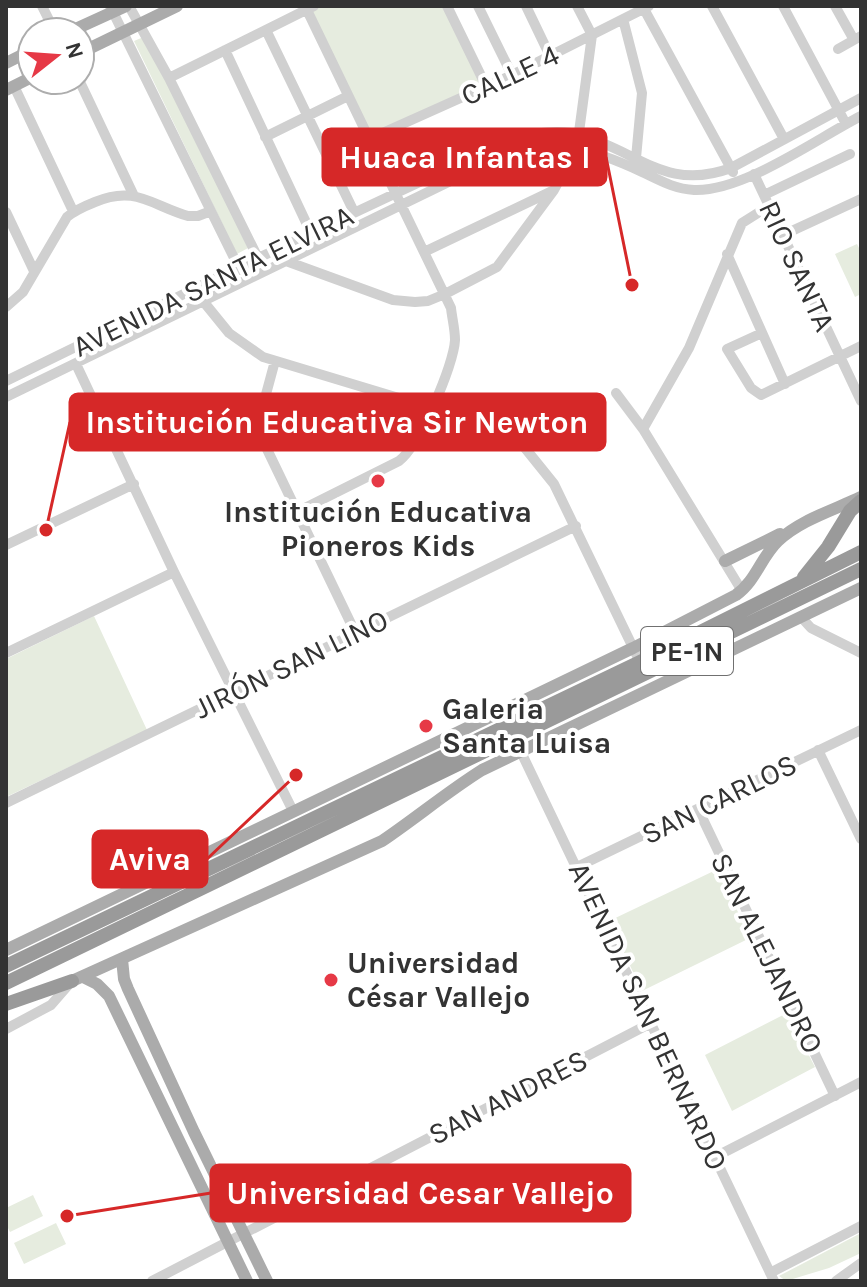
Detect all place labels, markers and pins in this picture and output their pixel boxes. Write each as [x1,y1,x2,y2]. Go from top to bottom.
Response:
callout: Huaca Infantas I [323,129,606,185]
callout: Institución Educativa Sir Newton [70,394,605,450]
marker: Institución Educativa Pioneros Kids [369,472,387,490]
place label: Institución Educativa Pioneros Kids [224,494,532,564]
place label: Galeria Santa Luisa [442,691,611,761]
marker: Galeria Santa Luisa [417,717,435,735]
callout: Aviva [93,831,207,887]
place label: Universidad César Vallejo [347,945,530,1015]
marker: Universidad César Vallejo [322,971,340,989]
callout: Universidad Cesar Vallejo [211,1165,630,1221]

